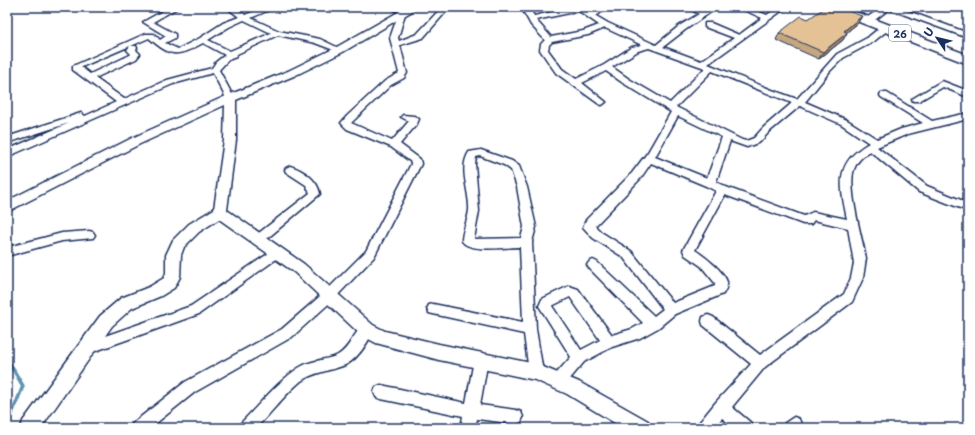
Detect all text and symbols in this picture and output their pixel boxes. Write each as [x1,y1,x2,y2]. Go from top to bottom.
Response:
north arrow [917,18,957,58]
text: U [919,24,938,40]
road number: 26 [889,25,911,41]

